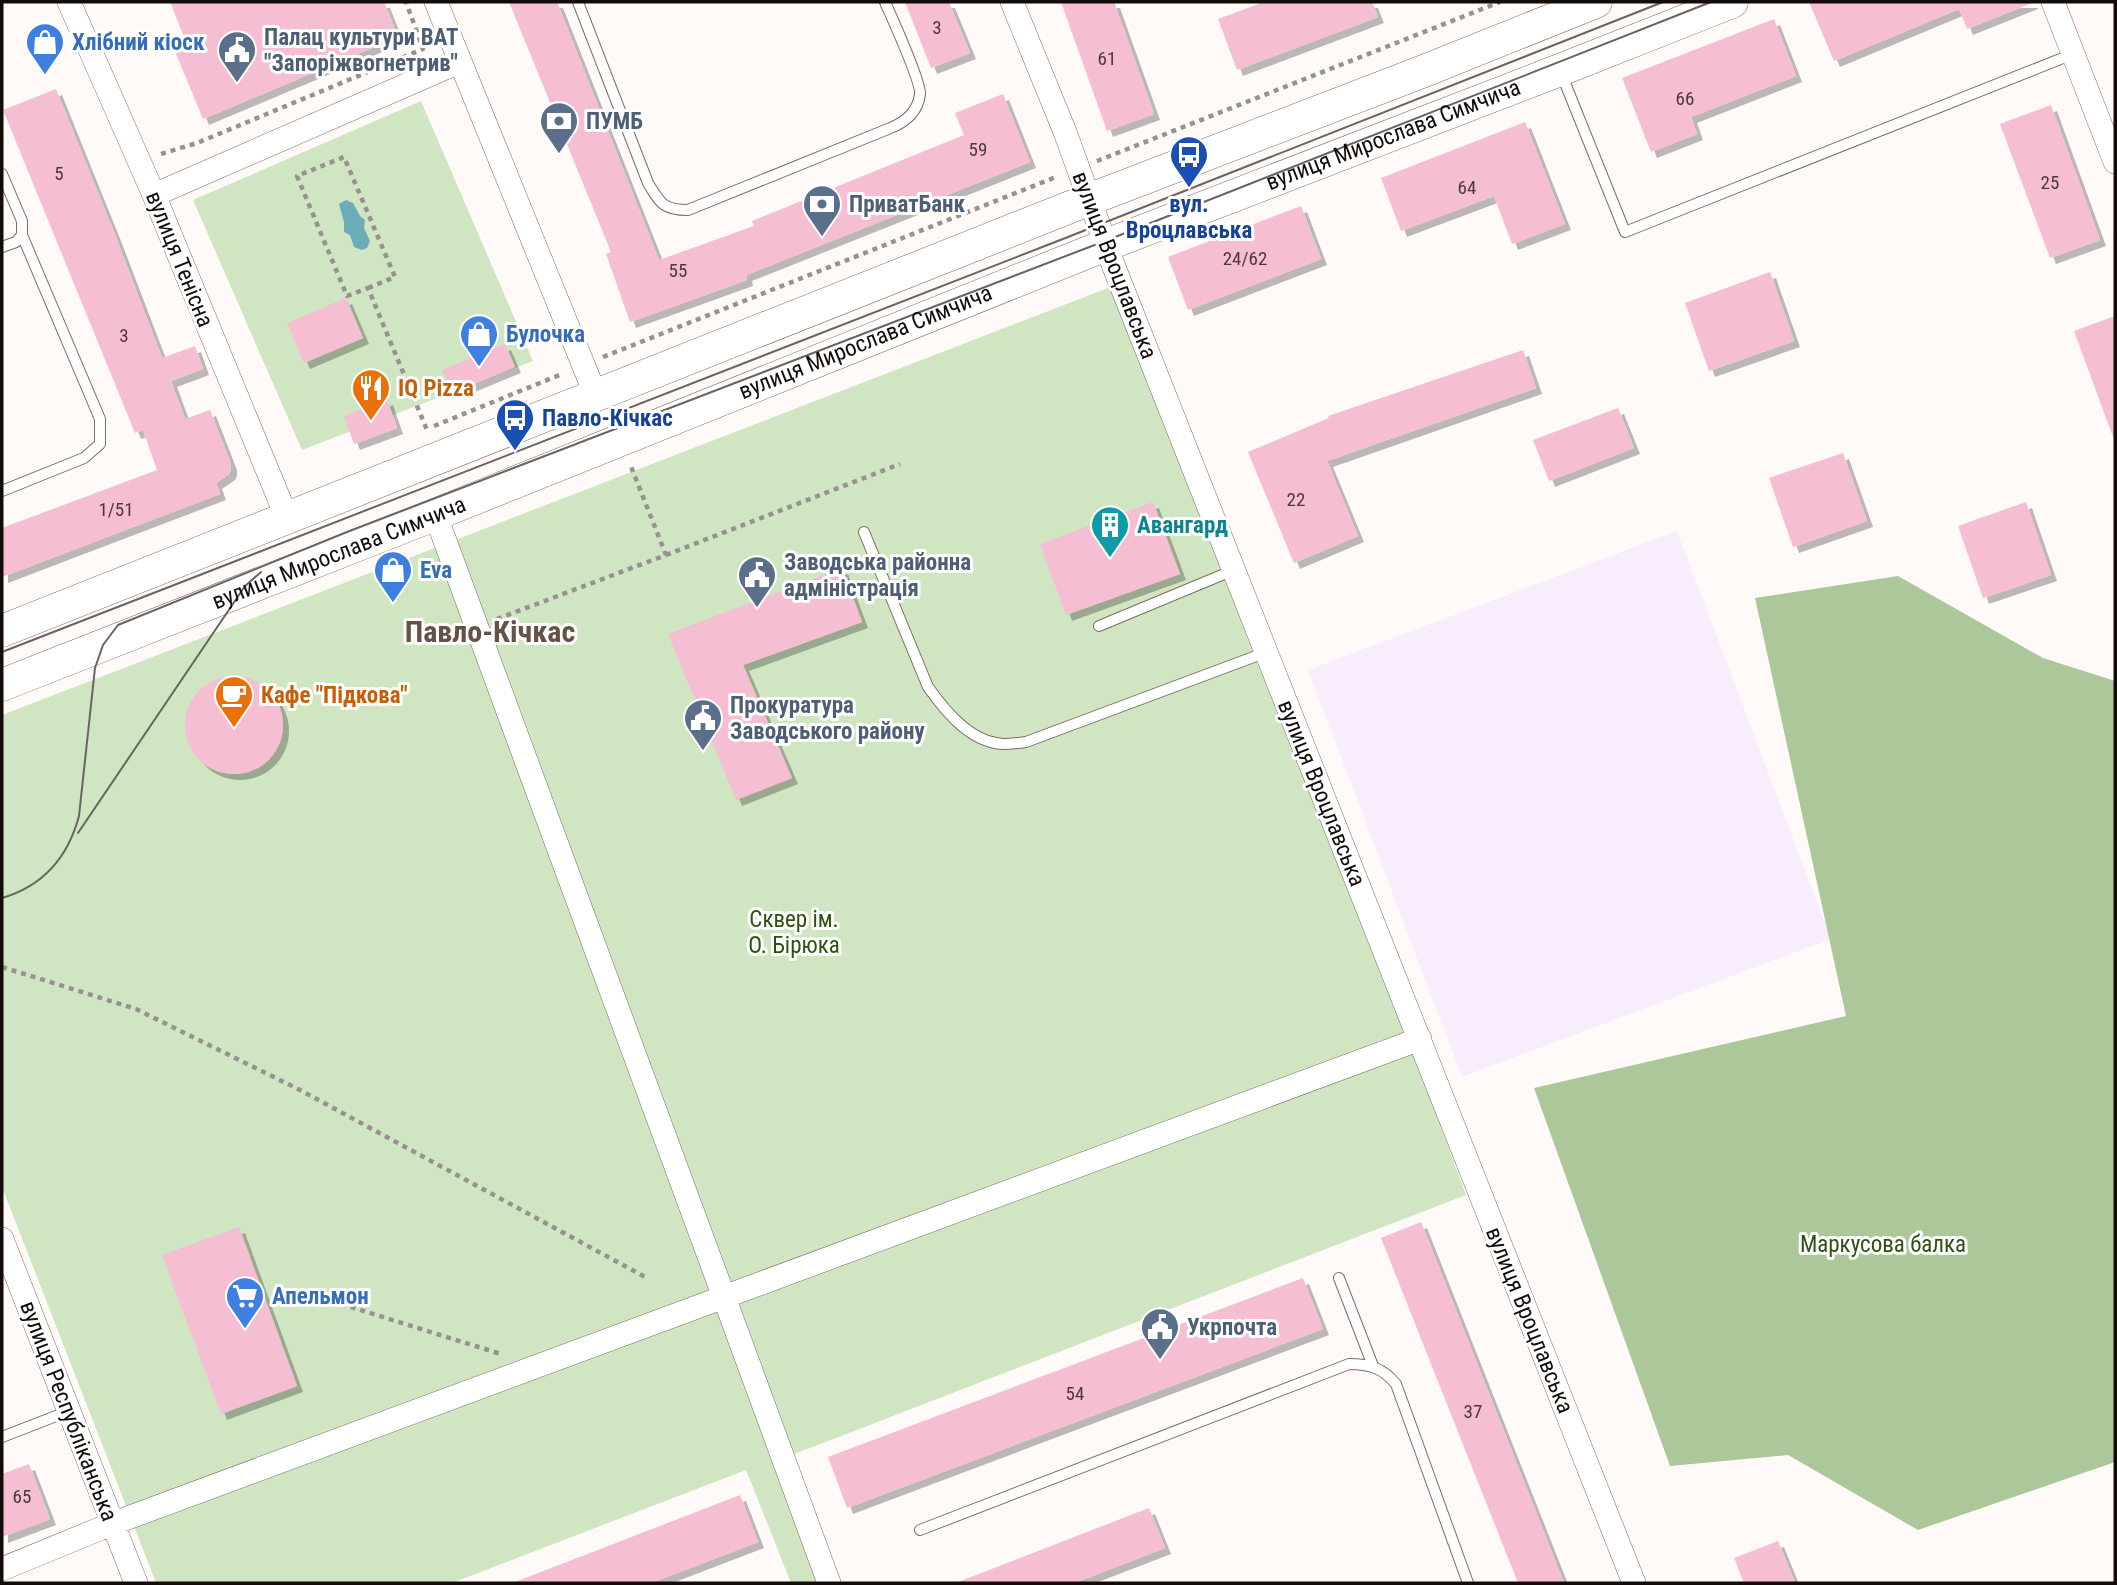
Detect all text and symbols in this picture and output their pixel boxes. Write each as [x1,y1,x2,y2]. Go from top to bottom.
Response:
house number: 3 [932,16,942,39]
shop icon: Хлібний кіоск [24,21,66,76]
place label: Палац культури ВАТ "Запоріжвогнетрив" [264,24,458,77]
place label: Хлібний кіоск [72,29,205,56]
public building icon: Палац культури ВАТ "Запоріжвогнетрив" [216,29,258,84]
house number: 61 [1098,47,1116,70]
street label: вулиця Мирослава Симчича [1262,74,1524,196]
house number: 66 [1676,87,1694,110]
bank icon: ПУМБ [538,100,580,155]
place label: ПУМБ [586,108,643,135]
bus stop icon: вул. Вроцлавська [1168,134,1210,189]
house number: 59 [969,138,987,161]
house number: 5 [54,162,64,185]
street label: вулиця Вроцлавська [1066,168,1163,363]
house number: 25 [2041,171,2059,194]
house number: 64 [1458,176,1476,199]
bank icon: ПриватБанк [801,183,843,238]
street label: вулиця Тенісна [140,187,219,331]
place label: ПриватБанк [849,191,965,218]
place label: вул. Вроцлавська [1126,191,1252,244]
house number: 24/62 [1223,247,1267,270]
house number: 55 [669,259,687,282]
street label: вулиця Мирослава Симчича [735,279,996,405]
shop icon: Булочка [458,313,500,368]
place label: Булочка [506,321,585,348]
house number: 3 [119,324,129,347]
restaurant icon: IQ Pіzza [350,367,392,422]
place label: IQ Pіzza [398,375,474,402]
bus stop icon: Павло-Кічкас [494,397,536,452]
place label: Павло-Кічкас [542,405,673,432]
house number: 22 [1287,488,1305,511]
street label: вулиця Мирослава Симчича [208,491,470,615]
house number: 1/51 [98,498,134,521]
building icon: Авангард [1089,504,1131,559]
place label: Авангард [1137,512,1228,539]
shop icon: Eva [372,549,414,604]
place label: Заводська районна адміністрація [784,549,971,602]
public building icon: Заводська районна адміністрація [736,554,778,609]
place label: Eva [420,557,452,584]
district label: Павло-Кічкас [405,614,575,649]
cafe icon: Кафе "Підкова" [213,674,255,729]
place label: Кафе "Підкова" [261,682,408,709]
place label: Прокуратура Заводського району [730,692,925,745]
street label: вулиця Вроцлавська [1272,696,1371,890]
public building icon: Прокуратура Заводського району [682,697,724,752]
park label: Сквер ім. О. Бірюка [748,906,840,959]
street label: вулиця Вроцлавська [1480,1223,1579,1417]
park label: Маркусова балка [1800,1231,1966,1258]
supermarket icon: Апельмон [224,1275,266,1330]
place label: Апельмон [272,1283,369,1310]
street label: вулиця Республіканська [14,1297,123,1525]
public building icon: Укрпочта [1139,1306,1181,1361]
place label: Укрпочта [1187,1314,1277,1341]
house number: 54 [1066,1382,1084,1405]
house number: 37 [1464,1400,1482,1423]
house number: 65 [13,1485,31,1508]

